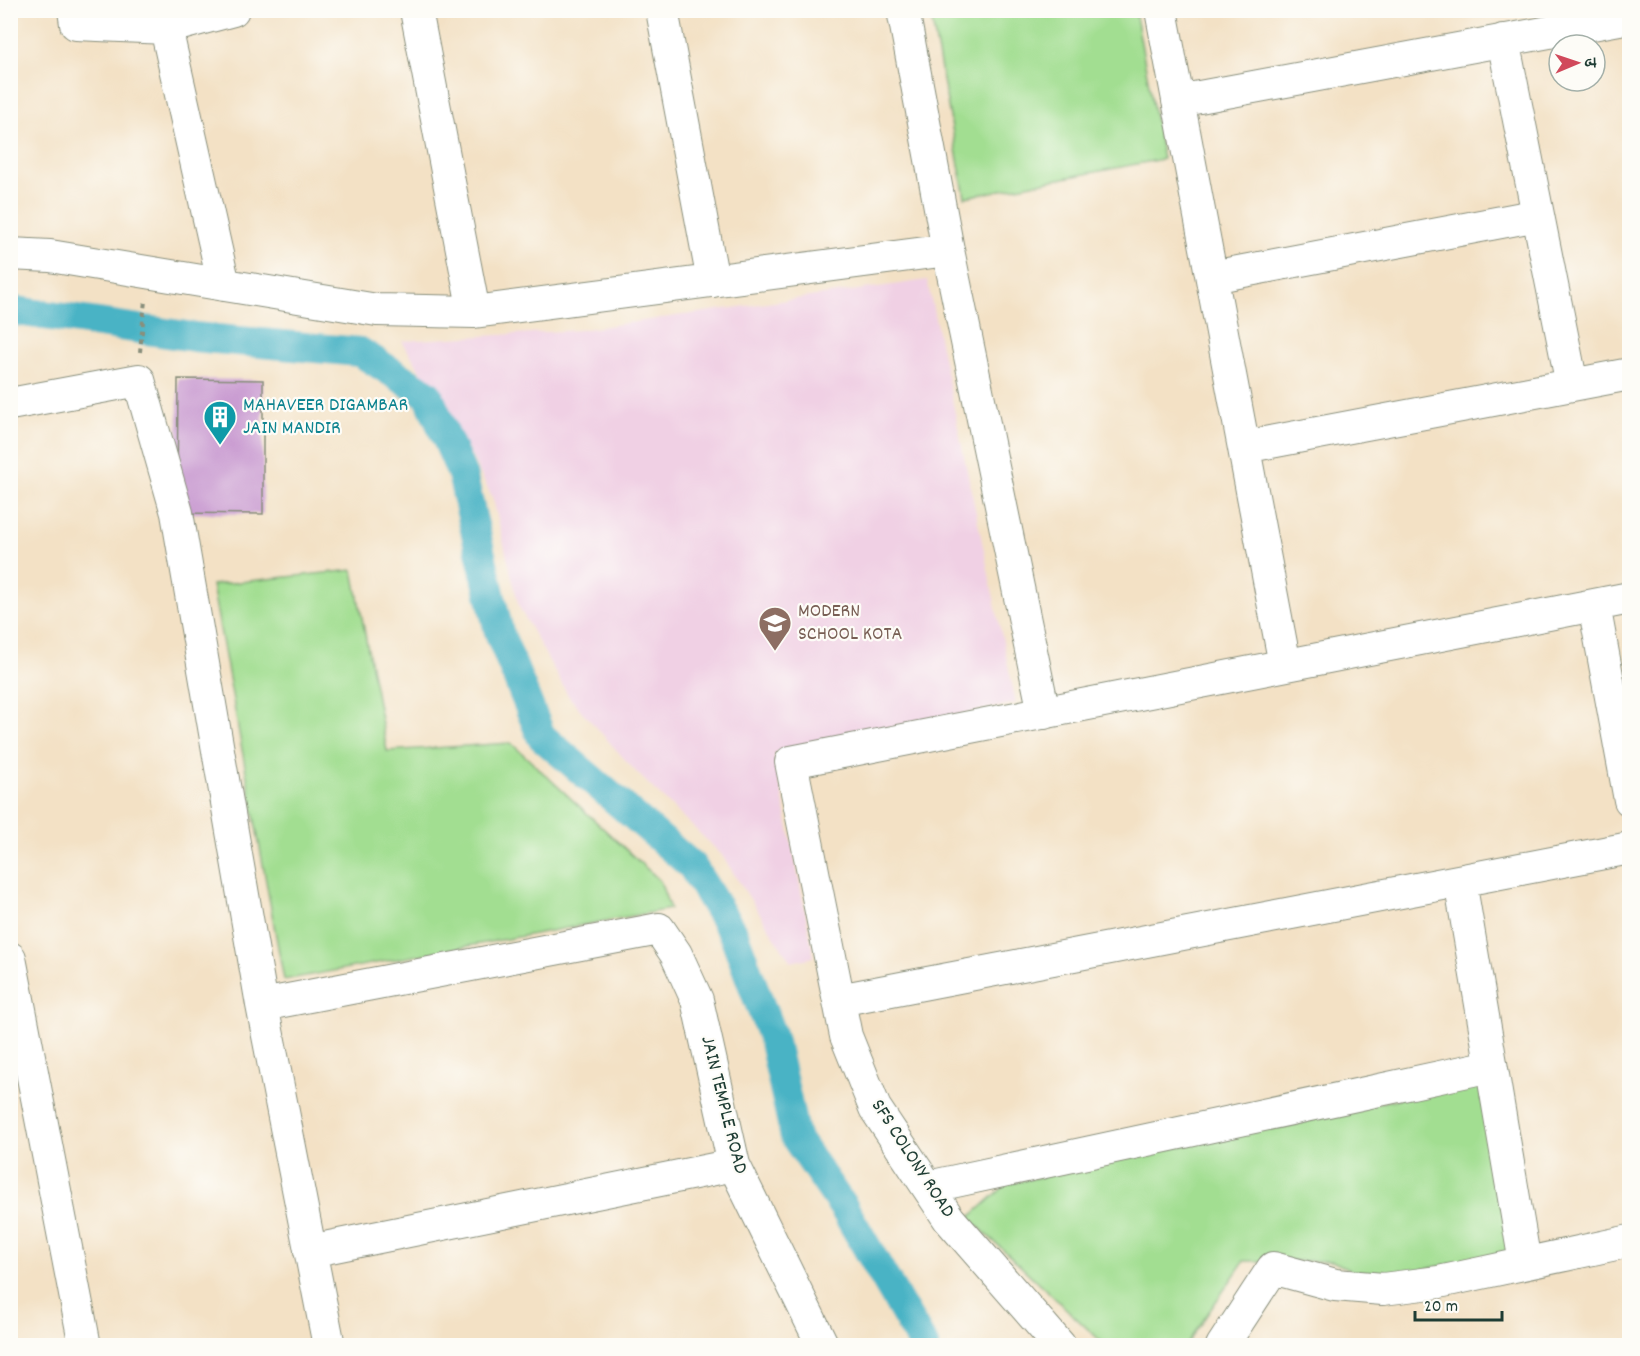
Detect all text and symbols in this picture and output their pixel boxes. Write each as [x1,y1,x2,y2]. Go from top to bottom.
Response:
north arrow [1547,33,1607,93]
text: उ [1578,57,1601,68]
place label: MAHAVEER DIGAMBAR JAIN MANDIR [243,392,408,443]
building icon: MAHAVEER DIGAMBAR JAIN MANDIR [202,399,238,446]
place label: MODERN SCHOOL KOTA [798,598,902,649]
school or university icon: MODERN SCHOOL KOTA [757,605,793,652]
street label: JAIN TEMPLE ROAD [692,1033,754,1177]
street label: SFS COLONY ROAD [863,1094,961,1224]
scale bar [1415,1284,1502,1322]
text: 20 m [1424,1295,1458,1320]

